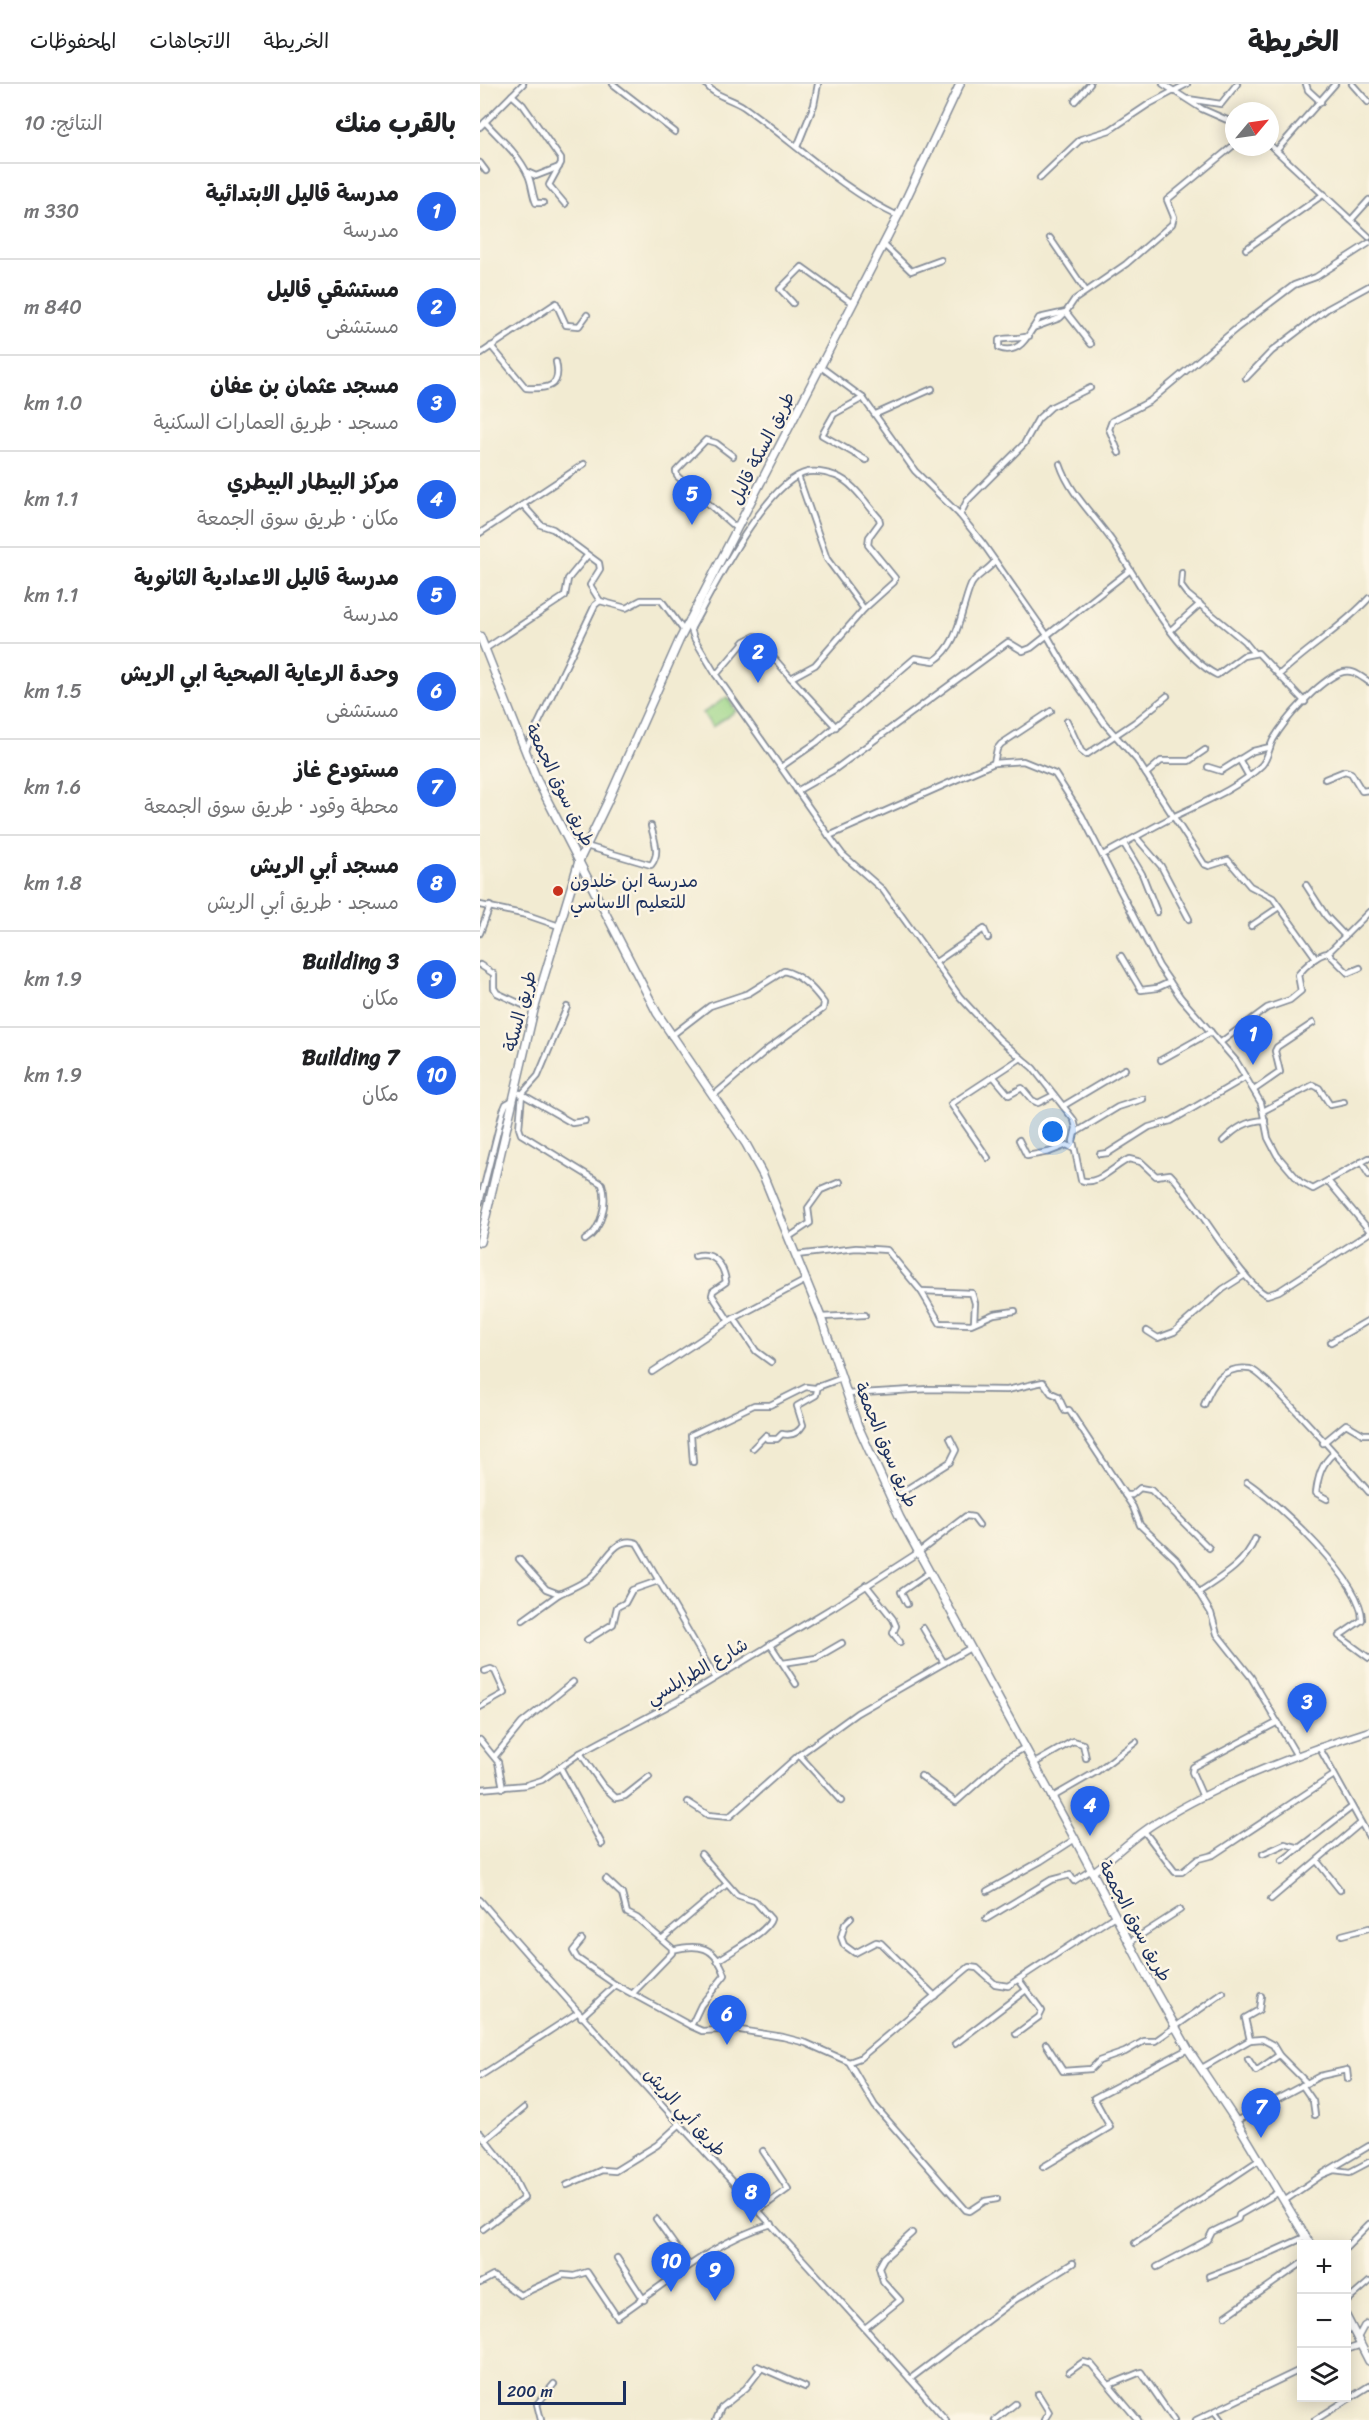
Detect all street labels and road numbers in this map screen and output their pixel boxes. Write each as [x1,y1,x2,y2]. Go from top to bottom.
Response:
street label: طريق السكة قاليل [720,386,804,510]
street label: طريق سوق الجمعة [516,718,604,852]
street label: طريق السكة [494,967,546,1055]
street label: طريق سوق الجمعة [845,1377,927,1513]
street label: شارع الطرابلسي [640,1629,754,1713]
street label: طريق سوق الجمعة [1089,1854,1181,1988]
street label: طريق أبي الريش [635,2060,735,2164]

